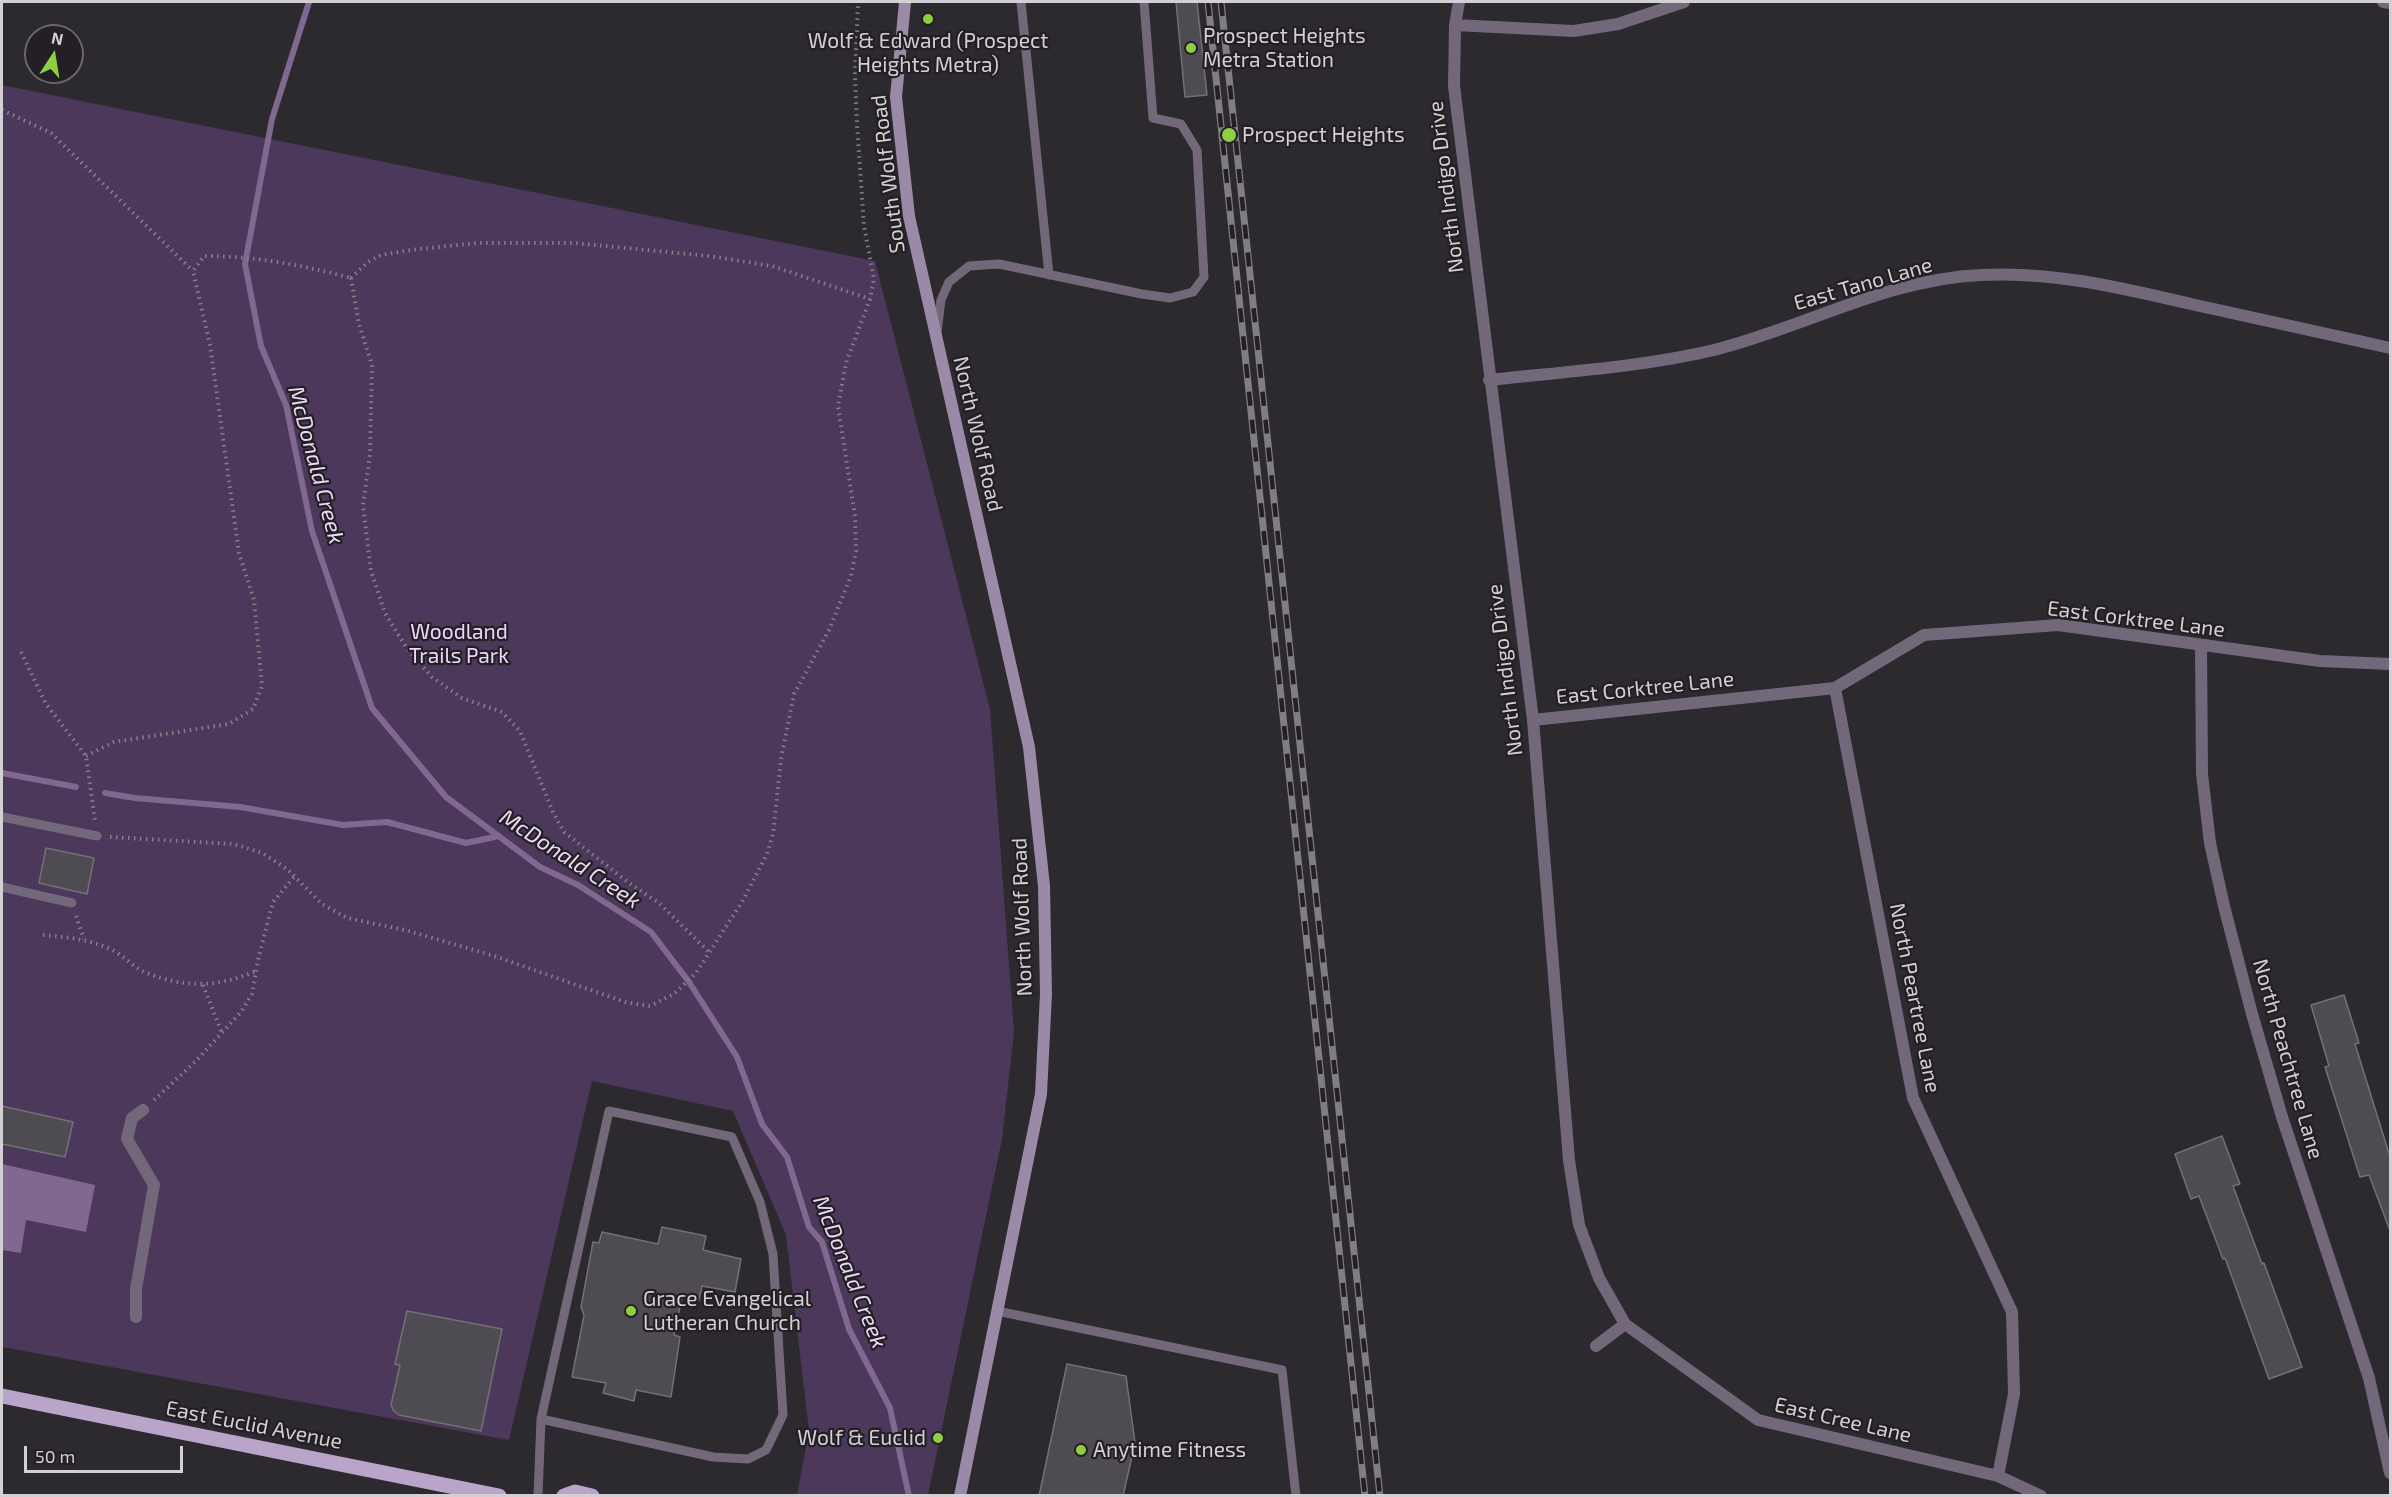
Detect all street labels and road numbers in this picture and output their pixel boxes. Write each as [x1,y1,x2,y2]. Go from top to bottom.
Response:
street label: South Wolf Road [866,93,910,255]
street label: North Indigo Drive [1423,100,1469,274]
street label: East Tano Lane [1791,252,1935,316]
street label: North Wolf Road [948,354,1008,514]
street label: North Indigo Drive [1482,583,1528,757]
street label: East Corktree Lane [2046,596,2226,642]
street label: East Corktree Lane [1555,666,1735,710]
street label: North Wolf Road [1007,837,1037,997]
street label: North Peartree Lane [1884,901,1946,1095]
street label: North Peachtree Lane [2247,956,2329,1162]
street label: East Cree Lane [1772,1392,1914,1448]
street label: East Euclid Avenue [164,1396,344,1454]

